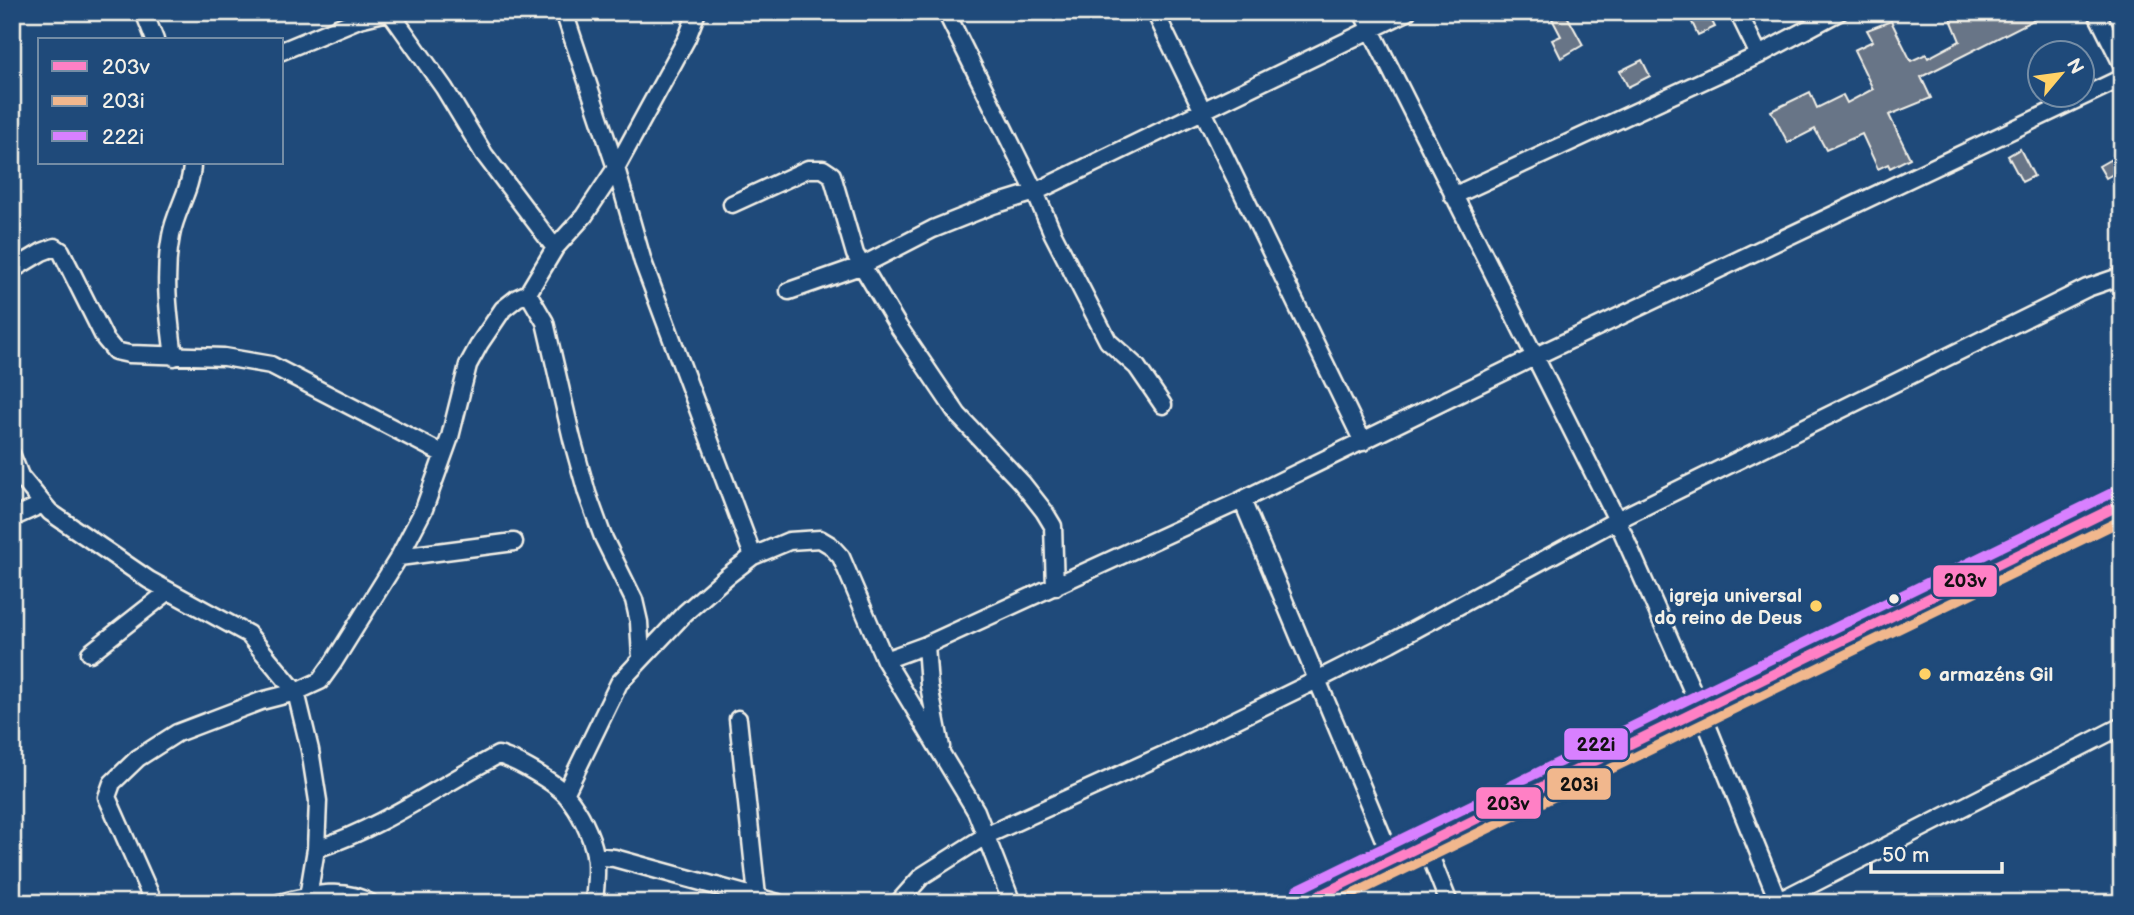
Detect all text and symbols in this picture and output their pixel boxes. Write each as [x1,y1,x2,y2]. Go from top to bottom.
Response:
legend [38,38,284,164]
north arrow [2025,38,2096,108]
text: 203v [102,55,151,80]
text: N [2061,55,2088,78]
text: 203i [102,89,145,114]
text: 222i [102,125,144,150]
line badge: 203v [1932,564,1998,598]
text: 203v [1944,570,1987,593]
place label: igreja universal do reino de Deus [1654,585,1802,630]
unlabelled marker [1887,592,1901,606]
marker: igreja universal do reino de Deus [1808,598,1824,614]
place label: armazéns Gil [1939,664,2053,687]
marker: armazéns Gil [1917,666,1933,682]
line badge: 222i [1563,727,1629,761]
text: 222i [1577,734,1615,757]
line badge: 203i [1546,767,1612,801]
text: 203i [1560,774,1598,797]
line badge: 203v [1475,786,1542,820]
text: 203v [1487,793,1530,816]
scale bar [1871,831,2003,875]
text: 50 m [1882,843,1929,868]

